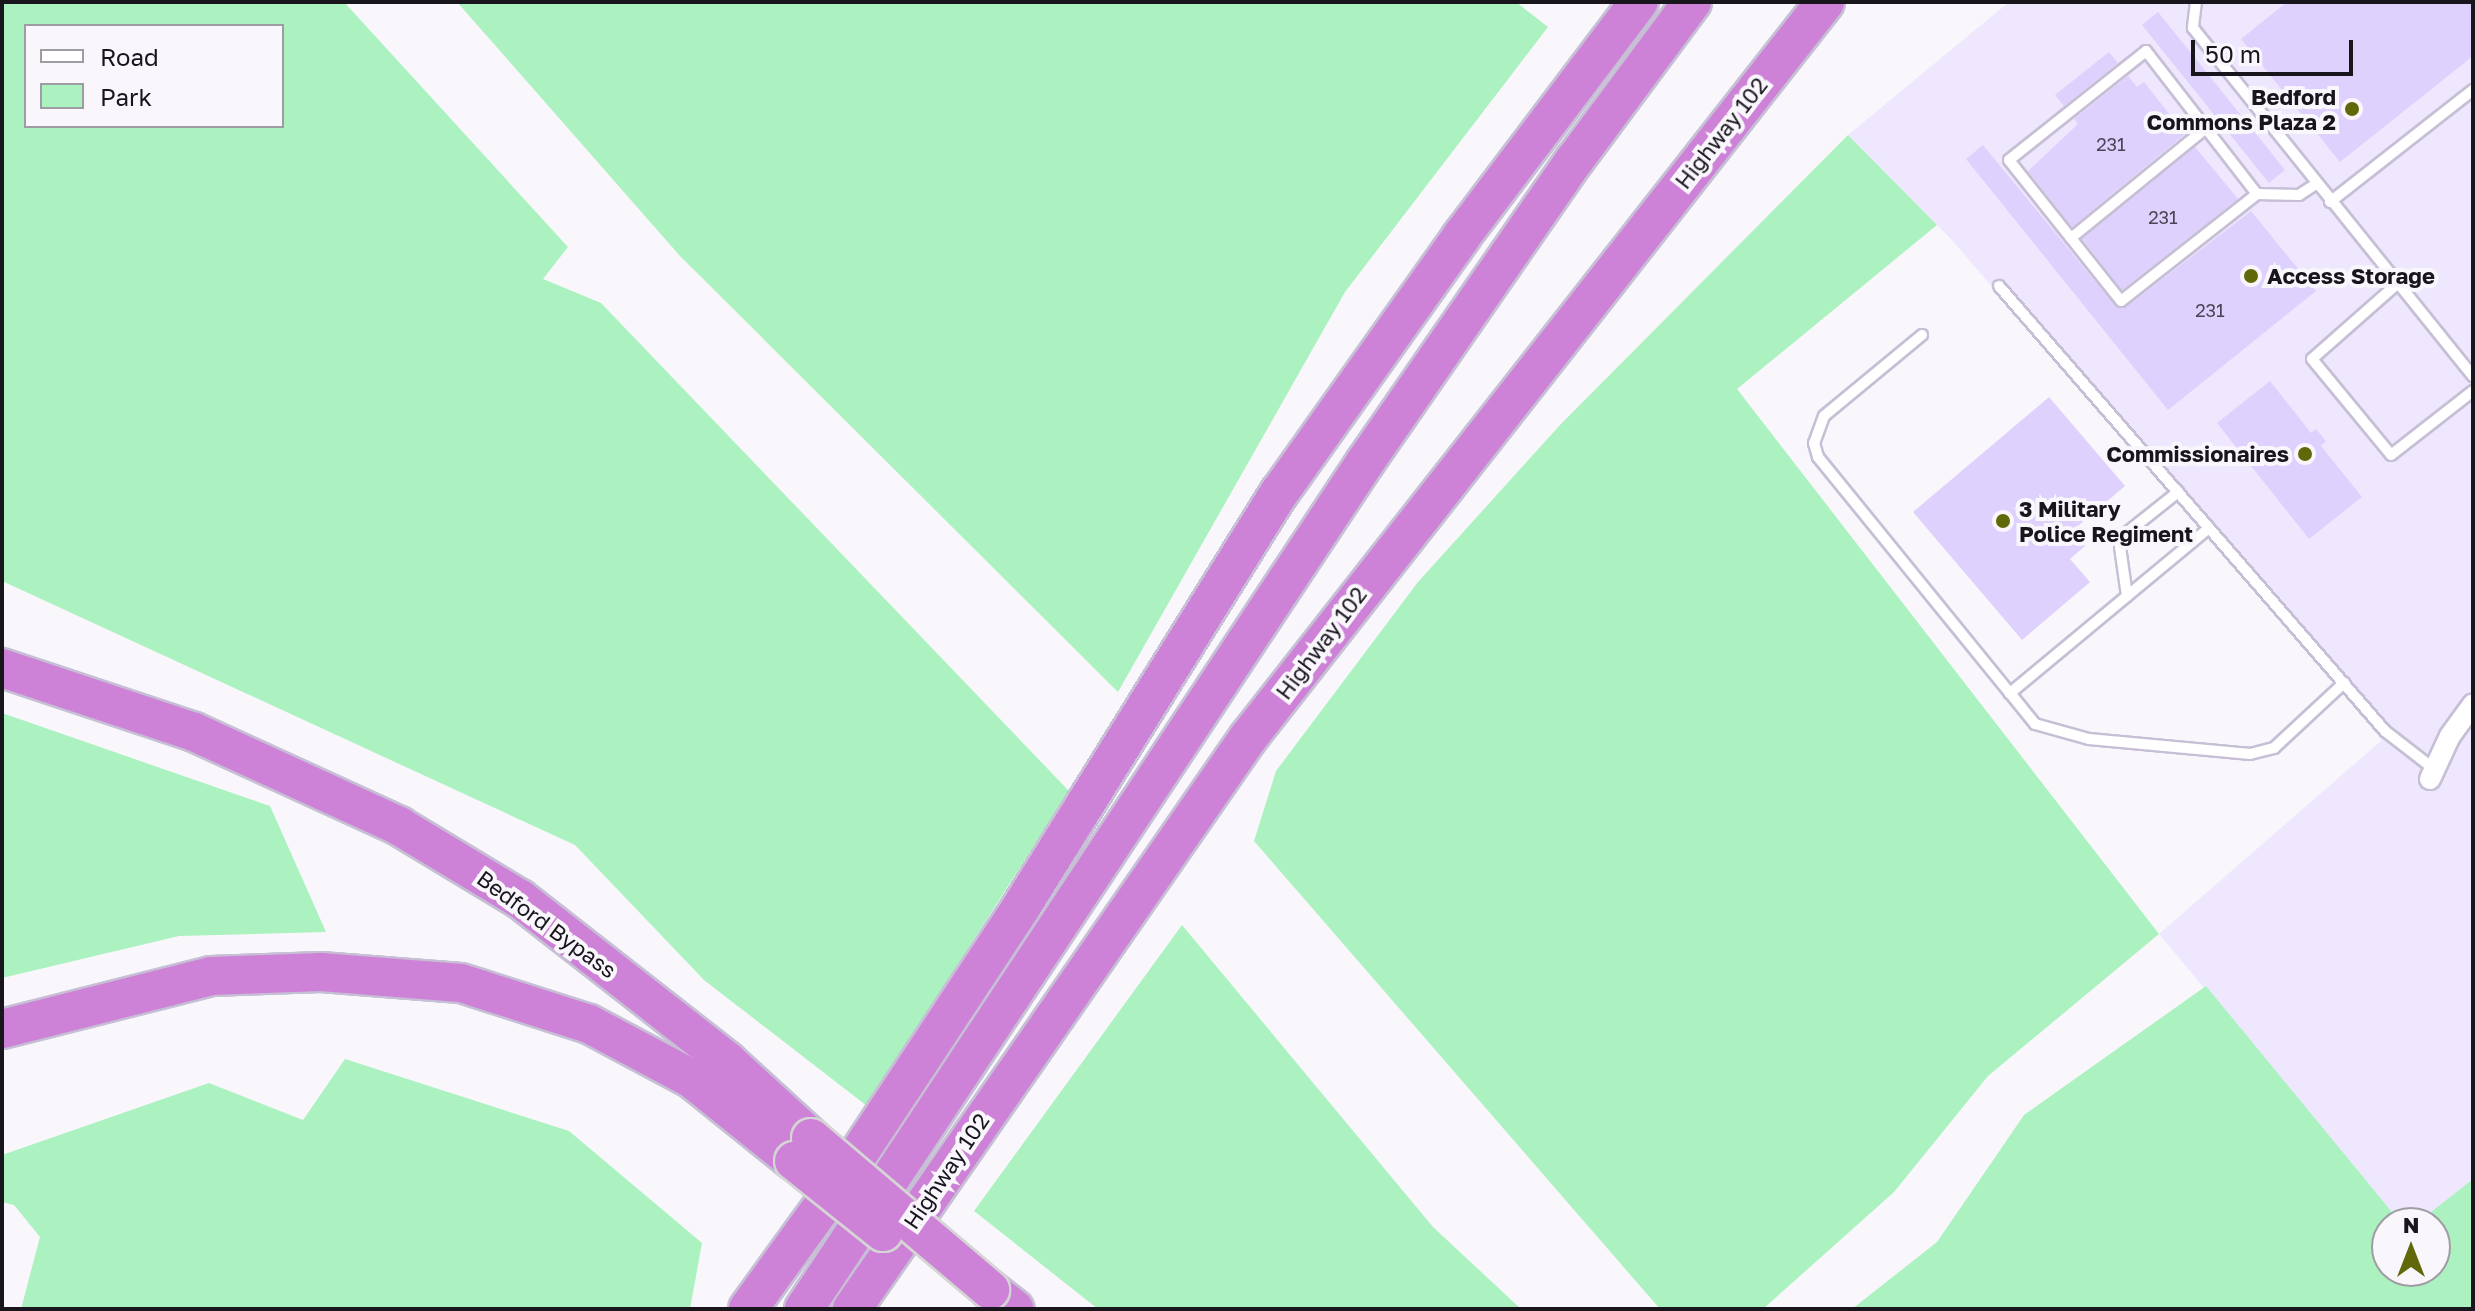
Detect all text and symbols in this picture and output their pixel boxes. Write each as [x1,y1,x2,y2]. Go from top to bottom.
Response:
legend [24,24,284,128]
scale bar [2195,24,2357,74]
text: 50 m [2205,39,2261,68]
text: Road [100,42,159,71]
street label: Highway 102 [1669,72,1773,194]
text: Park [100,82,152,111]
place label: Bedford Commons Plaza 2 [2147,83,2336,134]
marker: Bedford Commons Plaza 2 [2343,100,2361,118]
house number: 231 [2096,133,2126,155]
house number: 231 [2148,206,2178,228]
place label: Access Storage [2267,263,2435,289]
marker: Access Storage [2242,267,2260,285]
house number: 231 [2195,299,2225,321]
place label: Commissionaires [2106,441,2289,467]
marker: Commissionaires [2296,445,2314,463]
place label: 3 Military Police Regiment [2019,495,2193,546]
marker: 3 Military Police Regiment [1994,512,2012,530]
street label: Highway 102 [1270,582,1372,704]
street label: Bedford Bypass [472,865,622,983]
street label: Highway 102 [898,1108,994,1234]
north arrow [2371,1207,2451,1287]
text: N [2403,1211,2419,1238]

